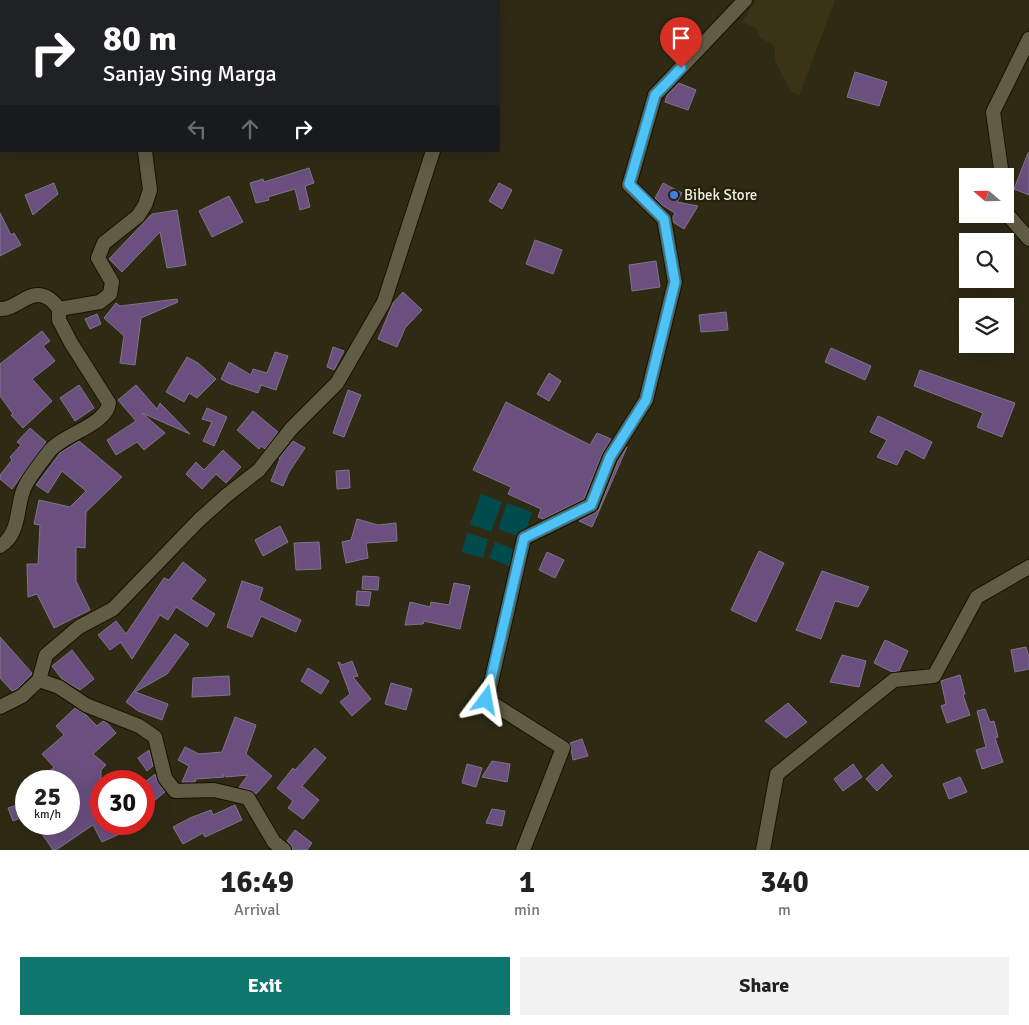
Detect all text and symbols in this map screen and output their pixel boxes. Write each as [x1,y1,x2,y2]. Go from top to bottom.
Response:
text: 80 m [103,17,177,60]
pin [660,17,702,68]
icon: right [20,20,85,85]
icon: arrive [667,24,695,52]
text: Sanjay Sing Marga [103,60,277,87]
icon: left [183,115,211,143]
icon: ahead [236,115,264,143]
icon: right [289,115,317,143]
north arrow [959,168,1014,222]
map controls [959,168,1014,353]
place label: Bibek Store [684,186,757,204]
marker: Bibek Store [668,189,680,201]
button: search [959,233,1014,288]
button: layers [959,298,1014,353]
position arrow [459,673,511,725]
speed limit sign: 30 [90,770,155,835]
text: 25 [34,781,61,812]
text: km/h [34,807,61,822]
text: 16:49 [220,864,294,901]
text: 1 [519,864,535,901]
text: 340 [760,864,809,901]
text: Arrival [234,900,280,920]
text: min [514,900,540,920]
text: m [778,900,791,920]
button: Exit [20,957,510,1015]
button: Share [520,957,1009,1015]

